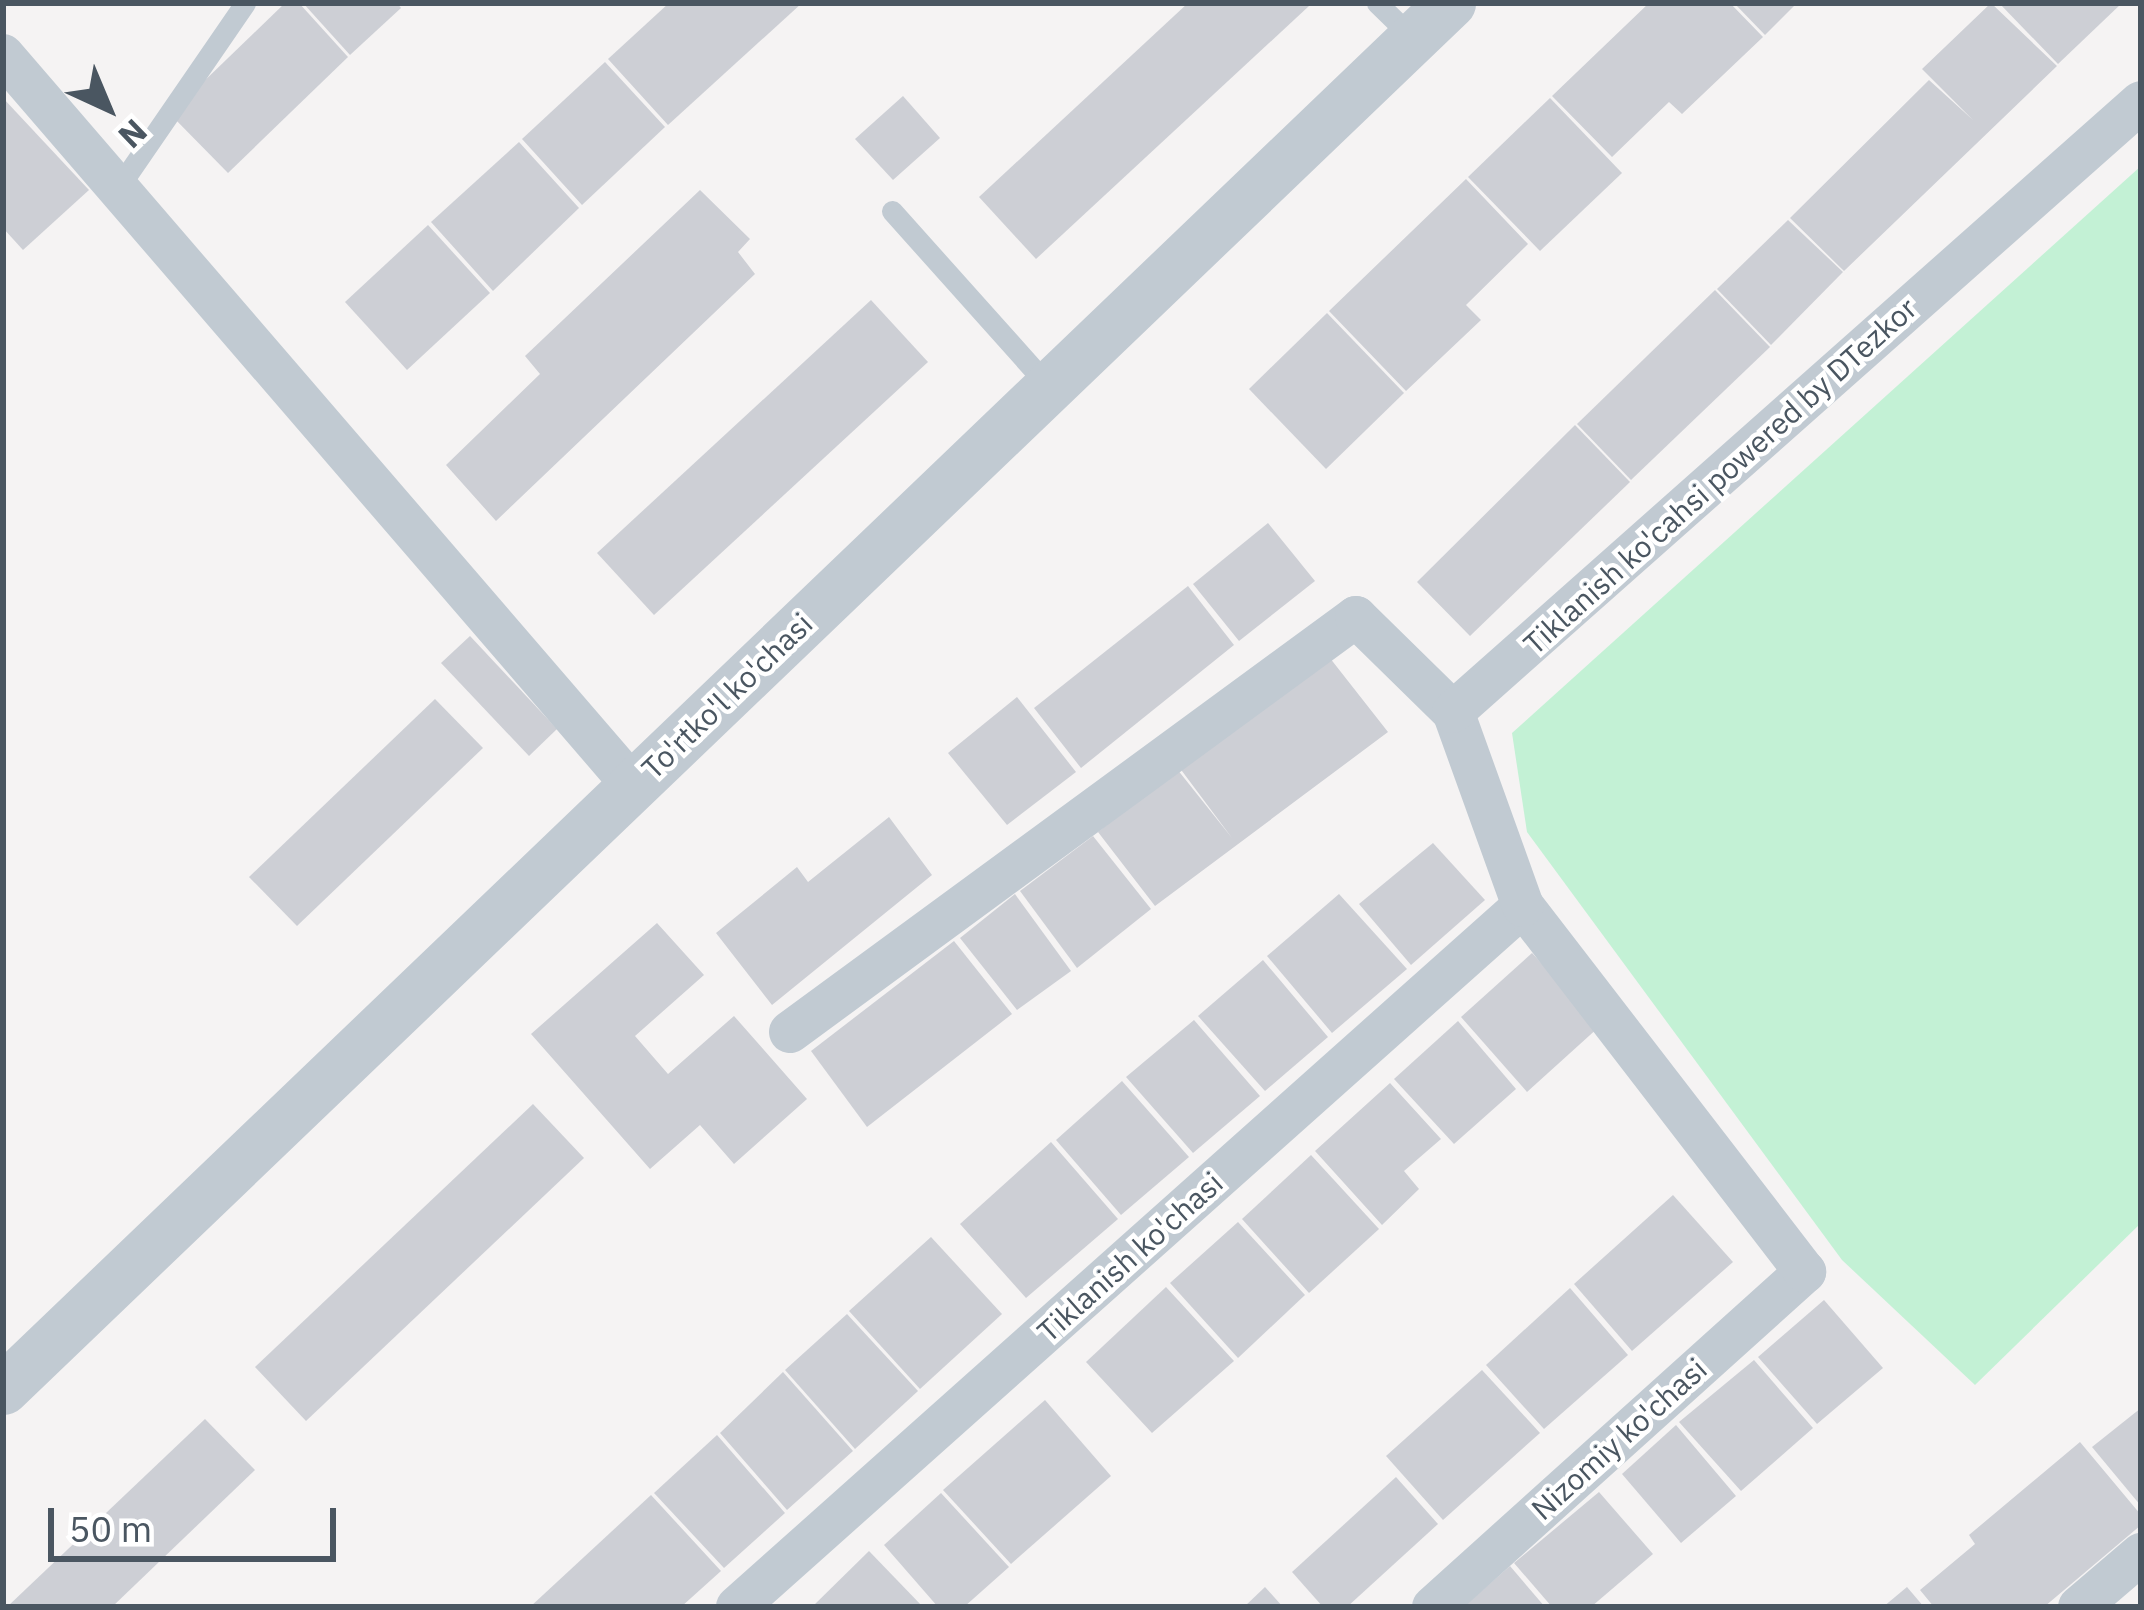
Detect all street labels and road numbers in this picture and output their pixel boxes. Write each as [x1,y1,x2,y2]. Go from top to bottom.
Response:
street label: Tiklanish ko'cahsi powered by DTezkor [1516,290,1924,662]
street label: To'rtko'l ko'chasi [634,606,820,786]
street label: Tiklanish ko'chasi [1030,1165,1230,1349]
street label: Nizomiy ko'chasi [1524,1351,1714,1527]

